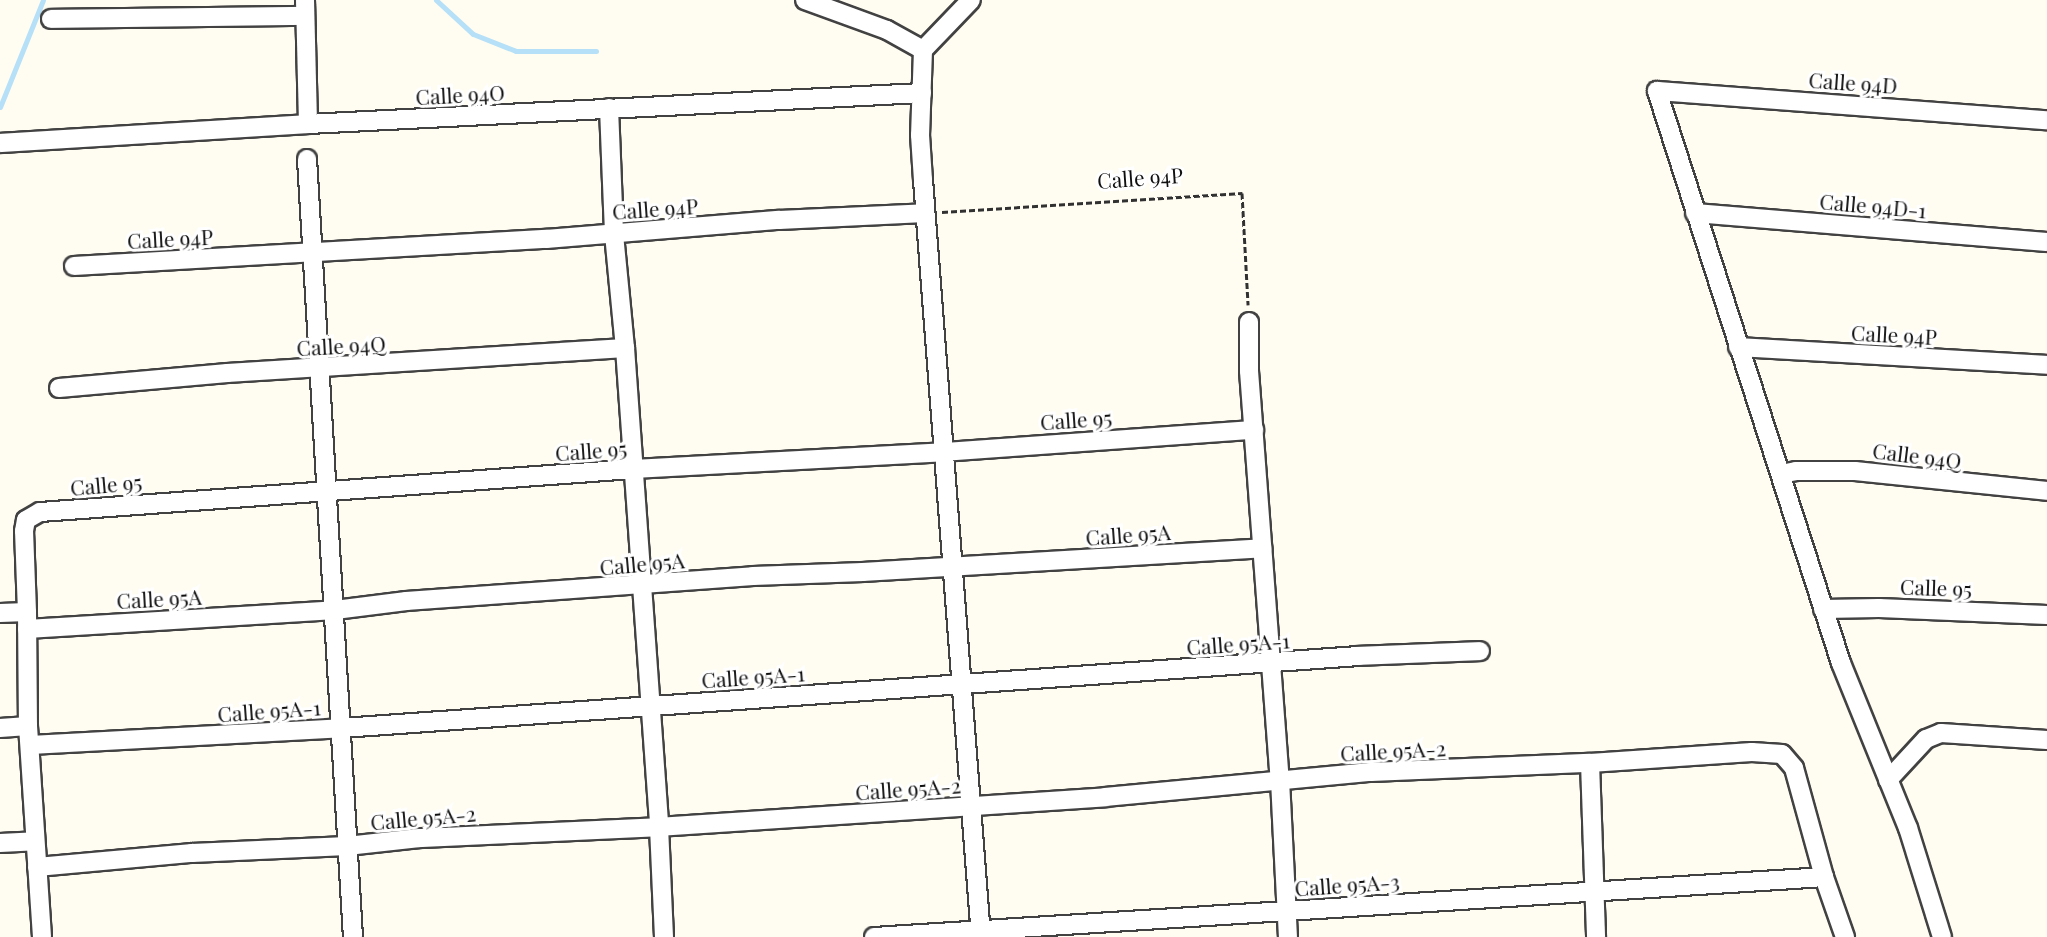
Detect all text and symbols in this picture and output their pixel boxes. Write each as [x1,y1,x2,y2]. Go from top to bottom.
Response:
street label: Calle 94D [1808,66,1898,98]
street label: Calle 94O [415,79,505,109]
street label: Calle 94P [1096,161,1184,193]
street label: Calle 94D-1 [1819,188,1927,222]
street label: Calle 94P [611,192,699,224]
street label: Calle 94P [126,223,214,253]
street label: Calle 94P [1850,319,1938,349]
street label: Calle 94Q [296,330,386,360]
street label: Calle 95 [1039,404,1113,434]
street label: Calle 95 [554,435,628,465]
street label: Calle 94Q [1871,437,1963,473]
street label: Calle 95 [69,468,143,500]
street label: Calle 95A [1085,518,1171,550]
street label: Calle 95A [598,547,686,579]
street label: Calle 95 [1900,573,1972,601]
street label: Calle 95A [116,583,202,613]
street label: Calle 95A-1 [1186,627,1290,659]
street label: Calle 95A-1 [701,660,805,692]
street label: Calle 95A-1 [217,694,321,726]
street label: Calle 95A-2 [1340,735,1446,765]
street label: Calle 95A-2 [854,772,962,804]
street label: Calle 95A-2 [369,800,477,834]
street label: Calle 95A-3 [1294,868,1400,900]

